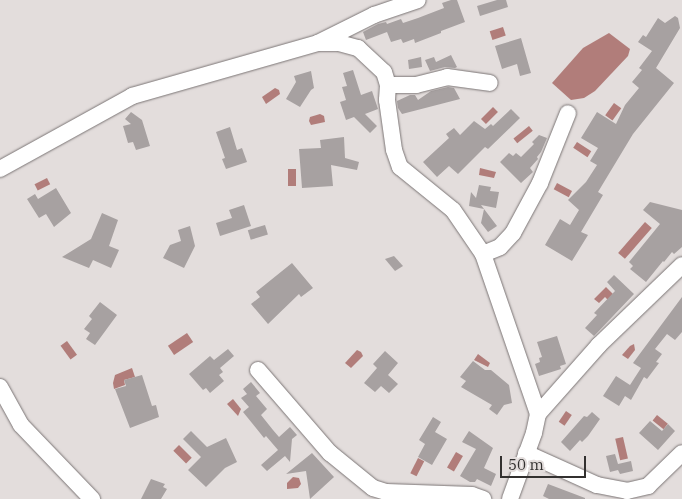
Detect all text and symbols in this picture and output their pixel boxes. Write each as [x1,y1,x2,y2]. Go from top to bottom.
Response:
scale bar [502,446,588,478]
text: 50 m [508,455,544,474]

